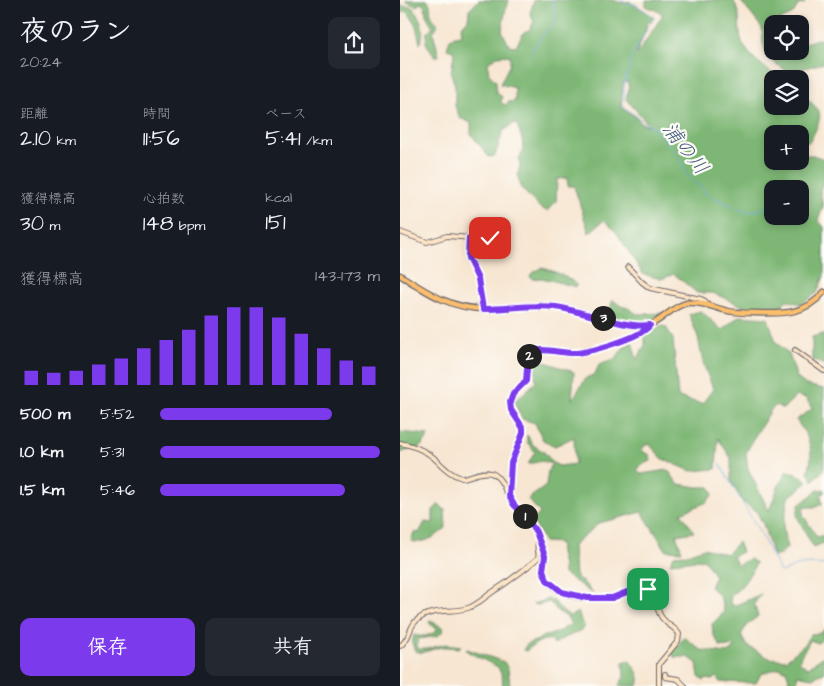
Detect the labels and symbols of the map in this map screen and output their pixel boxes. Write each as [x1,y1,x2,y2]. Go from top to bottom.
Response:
water label: 浦の川 [656,116,715,181]
pin [469,217,511,259]
pin: 3 [590,306,616,330]
pin: 2 [516,344,542,368]
pin: 1 [512,504,538,528]
pin [627,568,669,610]

